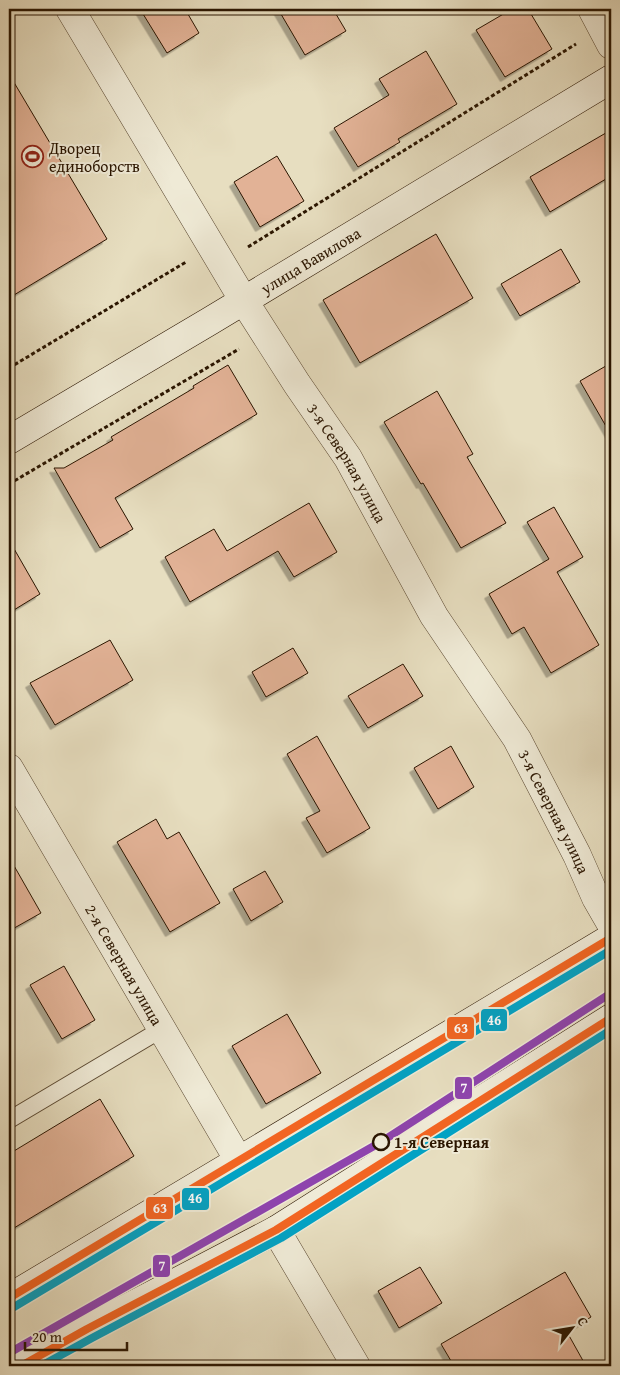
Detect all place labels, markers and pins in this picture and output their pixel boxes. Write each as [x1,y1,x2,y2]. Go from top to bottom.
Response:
place label: Дворец единоборств [48,136,140,178]
sports icon: Дворец единоборств [21,145,45,169]
place label: 1-я Северная [394,1130,489,1154]
marker: 1-я Северная [372,1133,390,1151]

